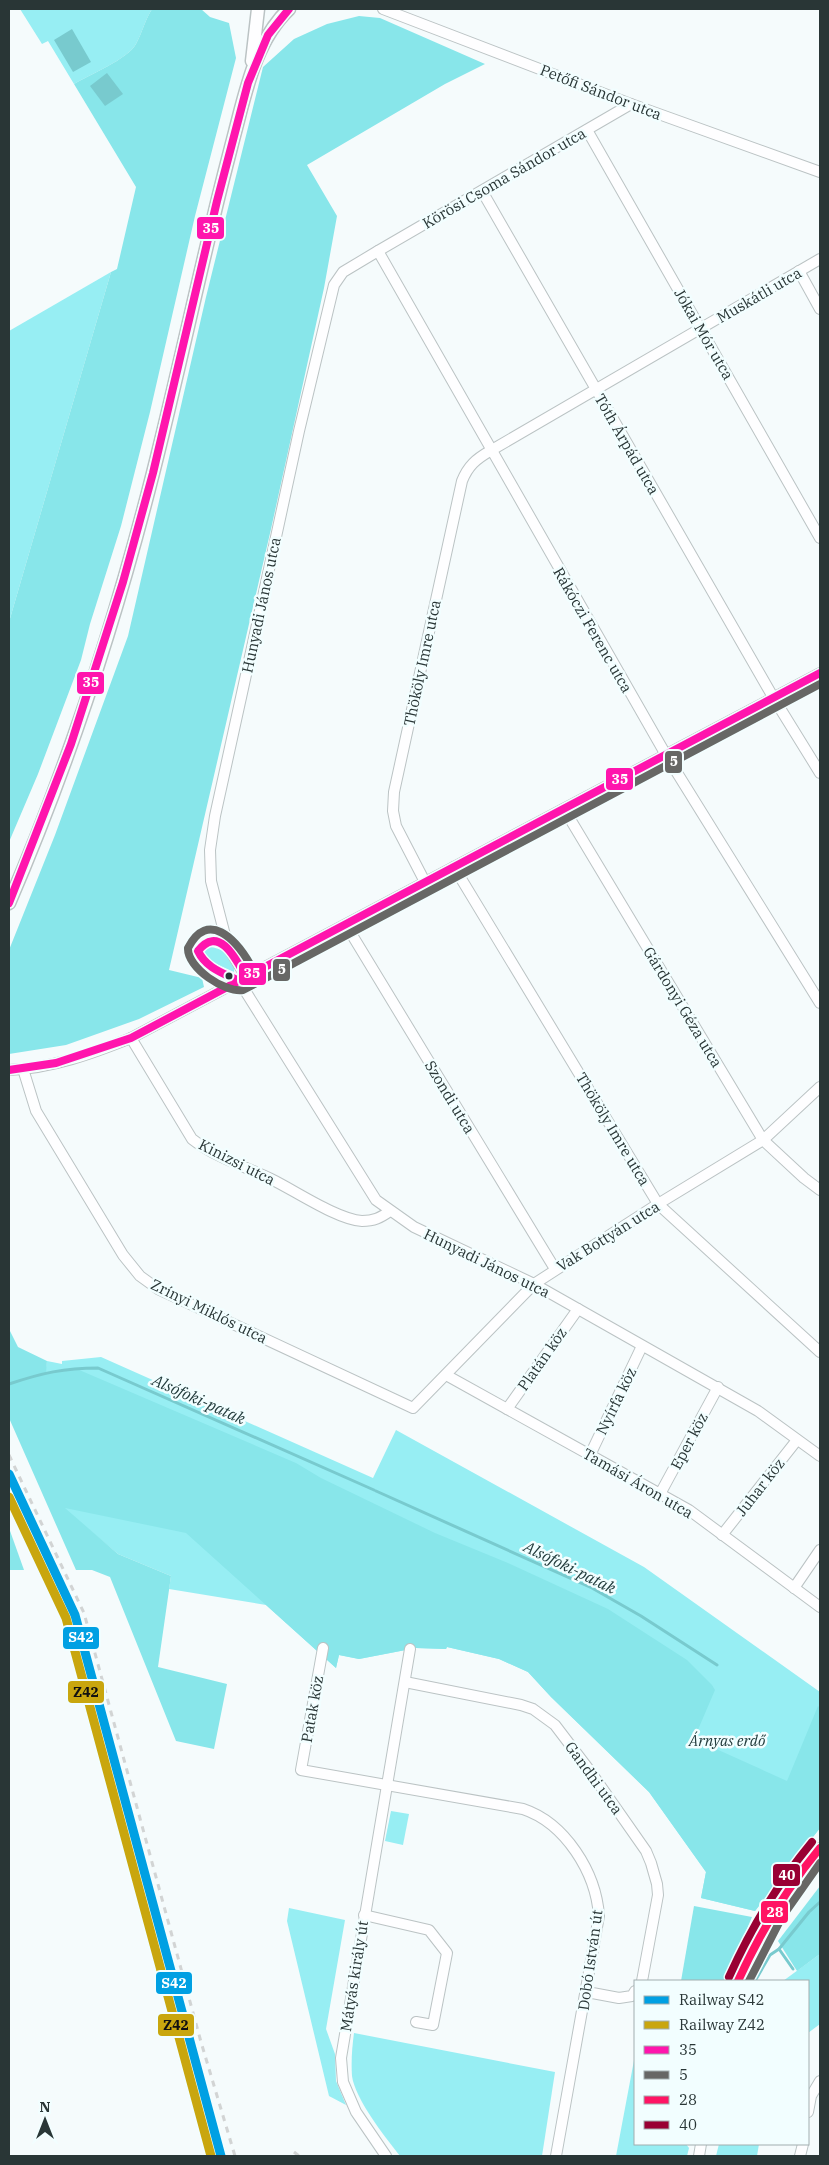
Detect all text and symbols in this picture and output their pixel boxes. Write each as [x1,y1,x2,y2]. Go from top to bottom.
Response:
street label: Petőfi Sándor utca [538,60,664,124]
street label: Körösi Csoma Sándor utca [419,123,589,233]
line badge: 35 [196,216,225,240]
text: 35 [203,219,219,237]
street label: Muskátli utca [713,263,805,327]
street label: Jókai Mór utca [670,285,738,383]
street label: Tóth Árpád utca [590,390,664,498]
street label: Hunyadi János utca [237,535,285,675]
street label: Rákóczi Ferenc utca [549,564,637,696]
street label: Thököly Imre utca [399,598,445,728]
line badge: 35 [76,671,105,695]
text: 35 [83,673,99,691]
line badge: 5 [664,750,683,774]
text: 5 [670,752,678,770]
line badge: 35 [605,767,634,791]
text: 35 [612,770,628,788]
street label: Gárdonyi Géza utca [639,943,727,1071]
line badge: 5 [272,958,291,982]
text: 5 [278,960,286,978]
line badge: 35 [238,962,267,986]
text: 35 [244,964,260,982]
unlabelled marker [224,971,234,981]
street label: Szondi utca [421,1057,479,1137]
street label: Thököly Imre utca [572,1069,654,1189]
street label: Kinizsi utca [196,1135,278,1189]
street label: Vak Bottyán utca [553,1197,663,1275]
street label: Hunyadi János utca [421,1224,553,1302]
street label: Zrínyi Miklós utca [148,1275,270,1347]
street label: Platán köz [513,1324,571,1394]
street label: Nyírfa köz [592,1364,640,1438]
water label: Alsófoki-patak [148,1369,249,1429]
street label: Eper köz [666,1409,712,1473]
street label: Tamási Áron utca [579,1444,697,1522]
street label: Juhar köz [732,1454,788,1520]
water label: Alsófoki-patak [520,1536,620,1598]
line badge: S42 [62,1626,100,1650]
text: S42 [68,1628,94,1646]
street label: Patak köz [297,1674,327,1744]
line badge: Z42 [67,1680,105,1704]
text: Z42 [73,1683,99,1701]
park label: Árnyas erdő [688,1731,767,1750]
street label: Gandhi utca [561,1738,627,1818]
line badge: 40 [772,1863,801,1887]
text: 40 [779,1866,795,1884]
line badge: 28 [760,1900,789,1924]
text: 28 [767,1903,783,1921]
street label: Dobó István út [574,1908,606,2012]
street label: Mátyás király út [336,1919,372,2033]
line badge: S42 [155,1971,193,1995]
text: S42 [161,1974,187,1992]
legend [634,1980,809,2145]
text: Railway S42 [679,1990,764,2009]
line badge: Z42 [157,2013,195,2037]
text: Railway Z42 [679,2015,765,2034]
text: Z42 [163,2016,189,2034]
text: 35 [679,2040,697,2059]
text: 5 [679,2065,688,2084]
text: 28 [679,2090,697,2109]
north arrow [20,2095,70,2145]
text: N [39,2098,51,2116]
text: 40 [679,2115,697,2134]

